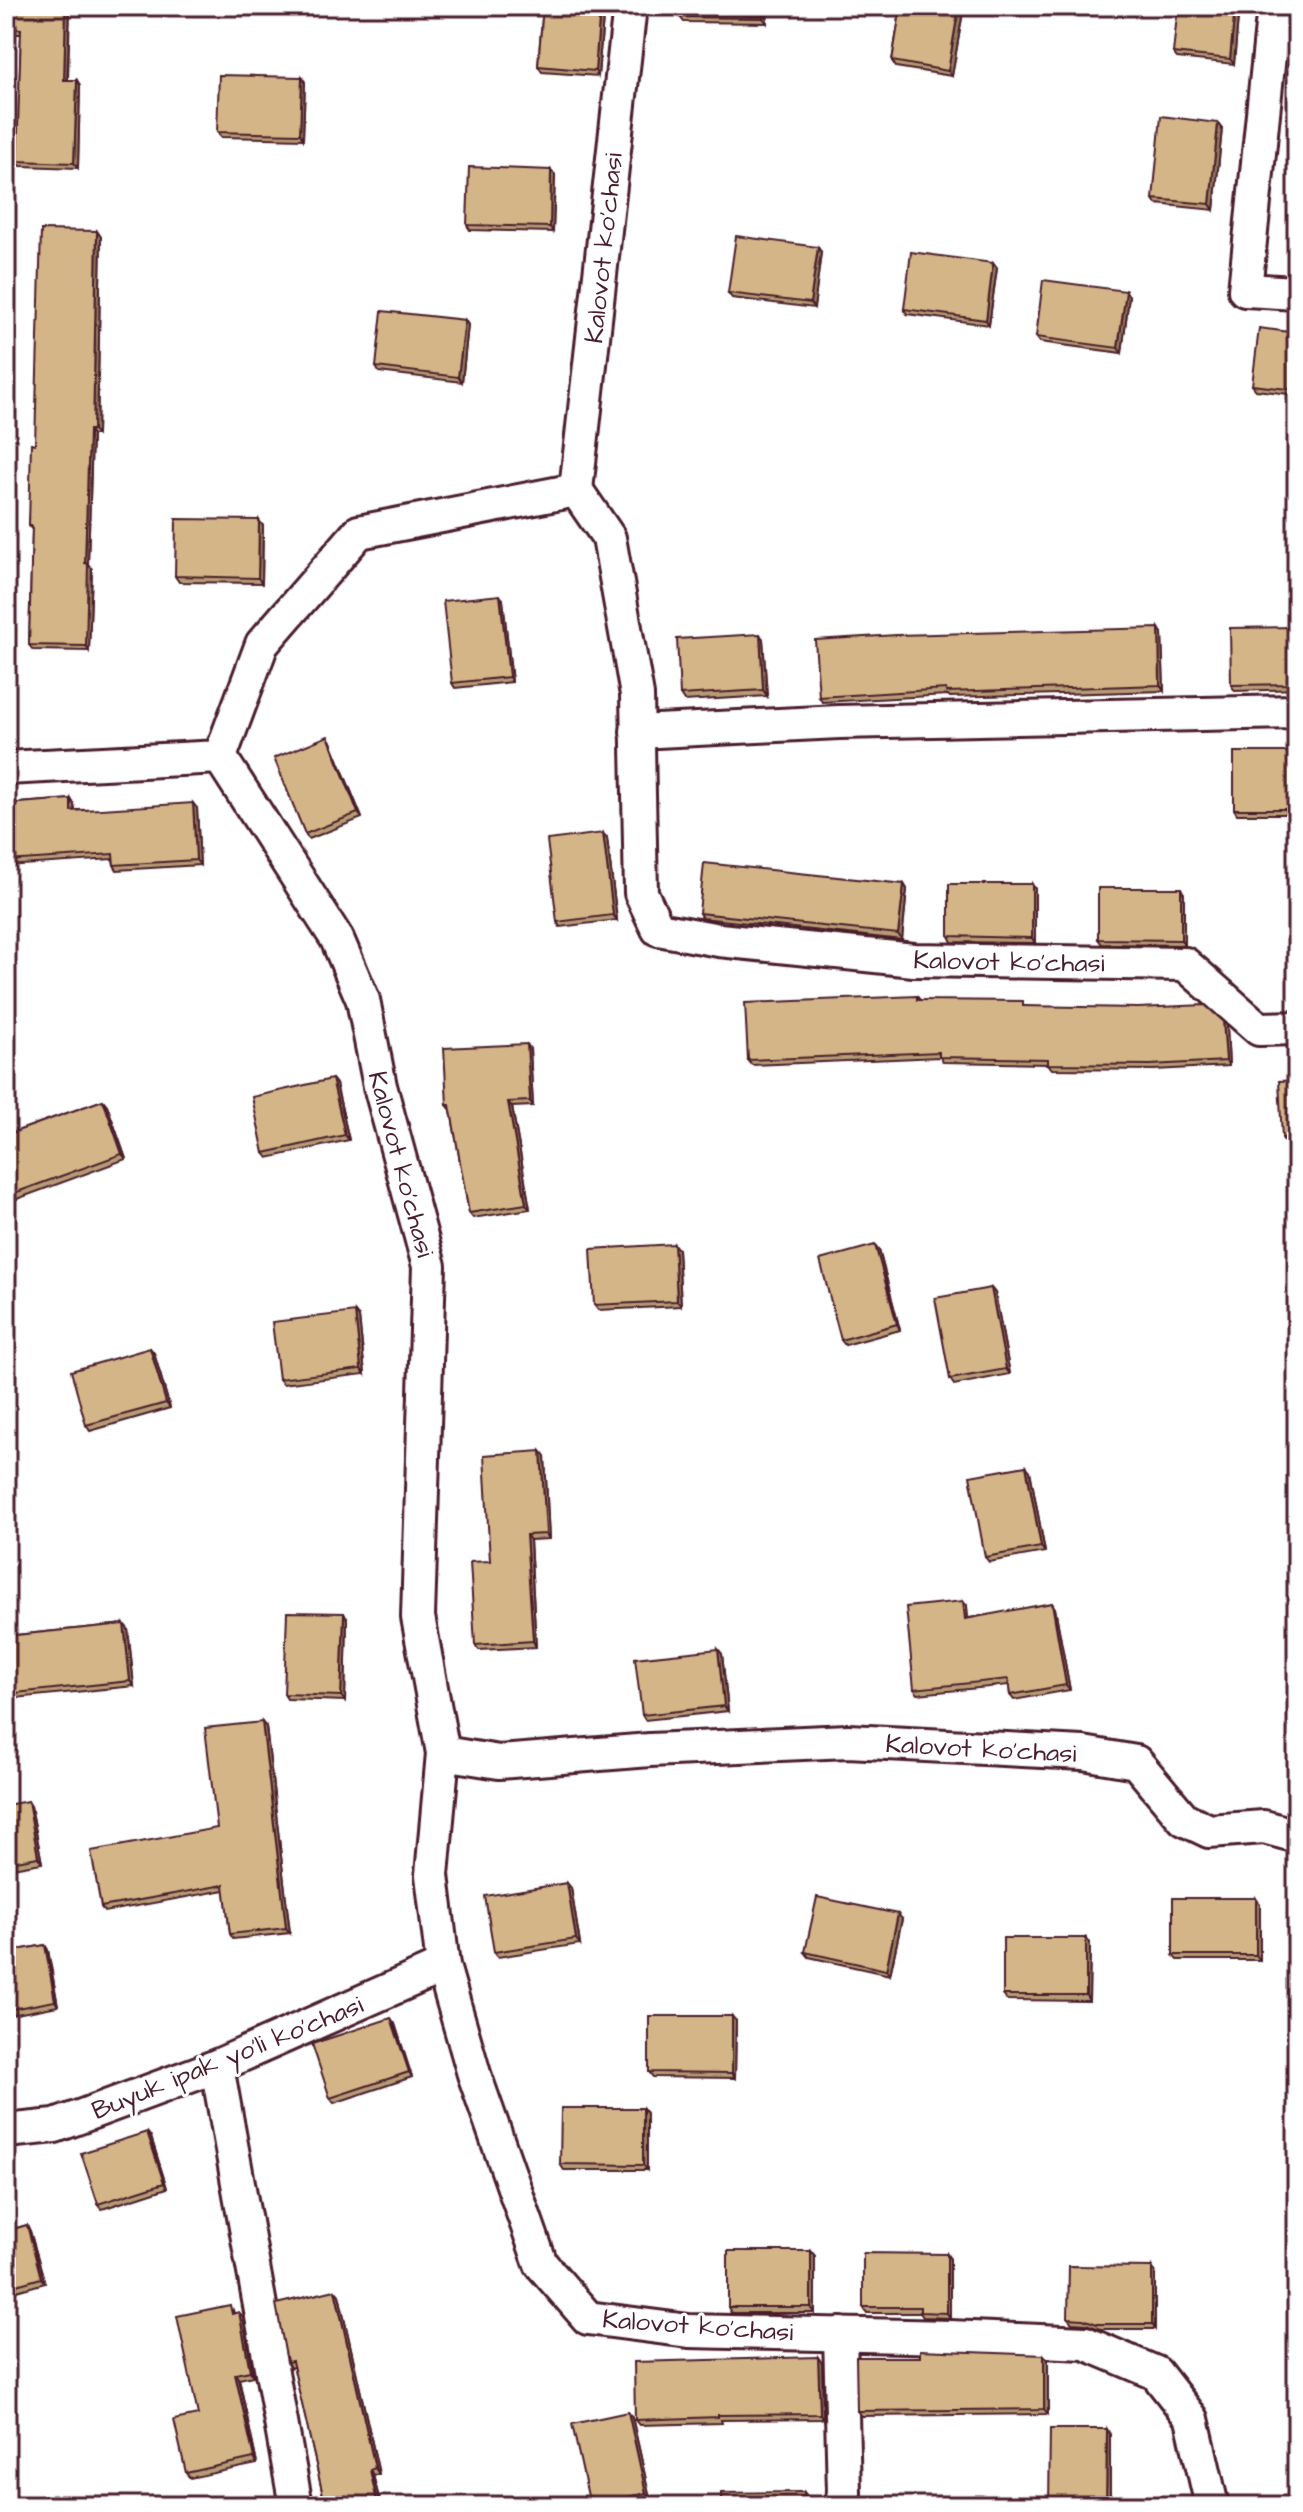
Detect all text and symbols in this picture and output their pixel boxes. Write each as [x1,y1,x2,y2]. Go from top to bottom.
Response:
street label: Kalovot ko'chasi [576,151,632,345]
street label: Kalovot ko'chasi [913,942,1105,982]
street label: Kalovot ko'chasi [359,1067,443,1261]
street label: Kalovot ko'chasi [885,1726,1077,1772]
street label: Buyuk ipak yo'li ko'chasi [86,1987,369,2131]
street label: Kalovot ko'chasi [601,2301,795,2351]

